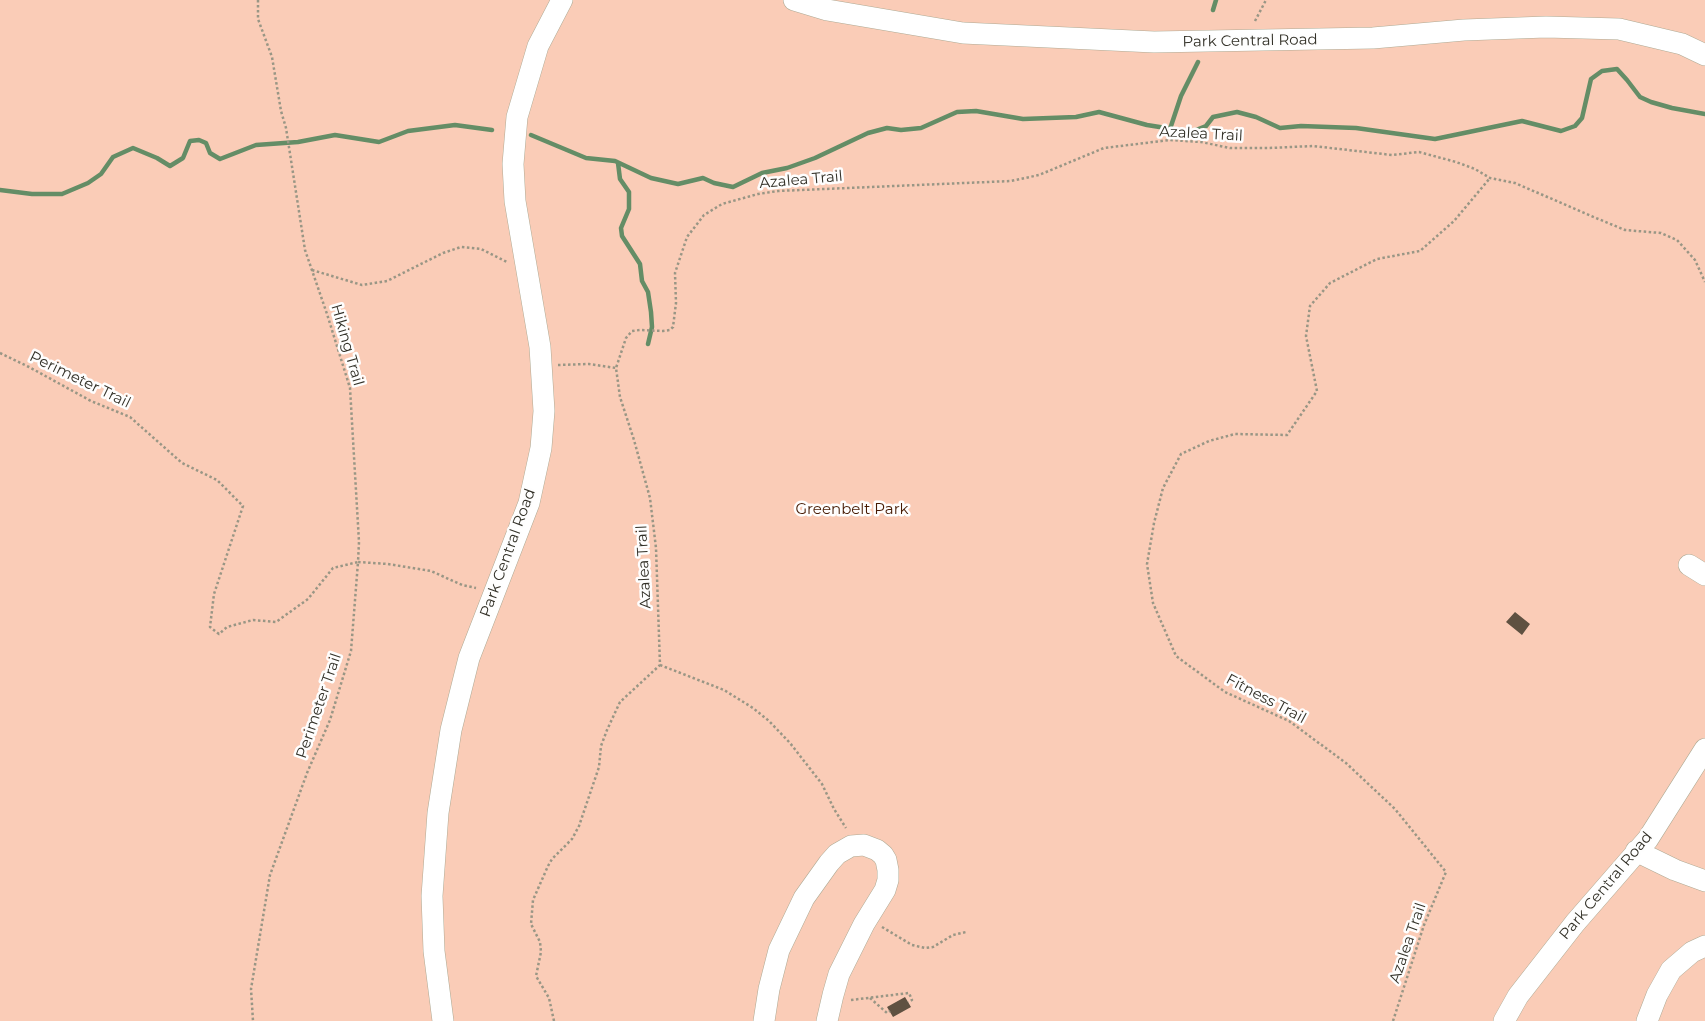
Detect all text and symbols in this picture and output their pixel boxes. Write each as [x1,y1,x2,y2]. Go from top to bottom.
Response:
street label: Park Central Road [1182,31,1318,51]
street label: Azalea Trail [1159,123,1243,145]
street label: Azalea Trail [759,167,843,193]
street label: Hiking Trail [327,302,367,388]
street label: Perimeter Trail [27,348,133,412]
street label: Park Central Road [476,486,540,620]
park label: Greenbelt Park [795,501,909,519]
street label: Azalea Trail [633,525,655,609]
street label: Perimeter Trail [293,651,345,761]
street label: Fitness Trail [1223,670,1309,728]
street label: Park Central Road [1556,828,1656,944]
street label: Azalea Trail [1386,901,1430,985]

